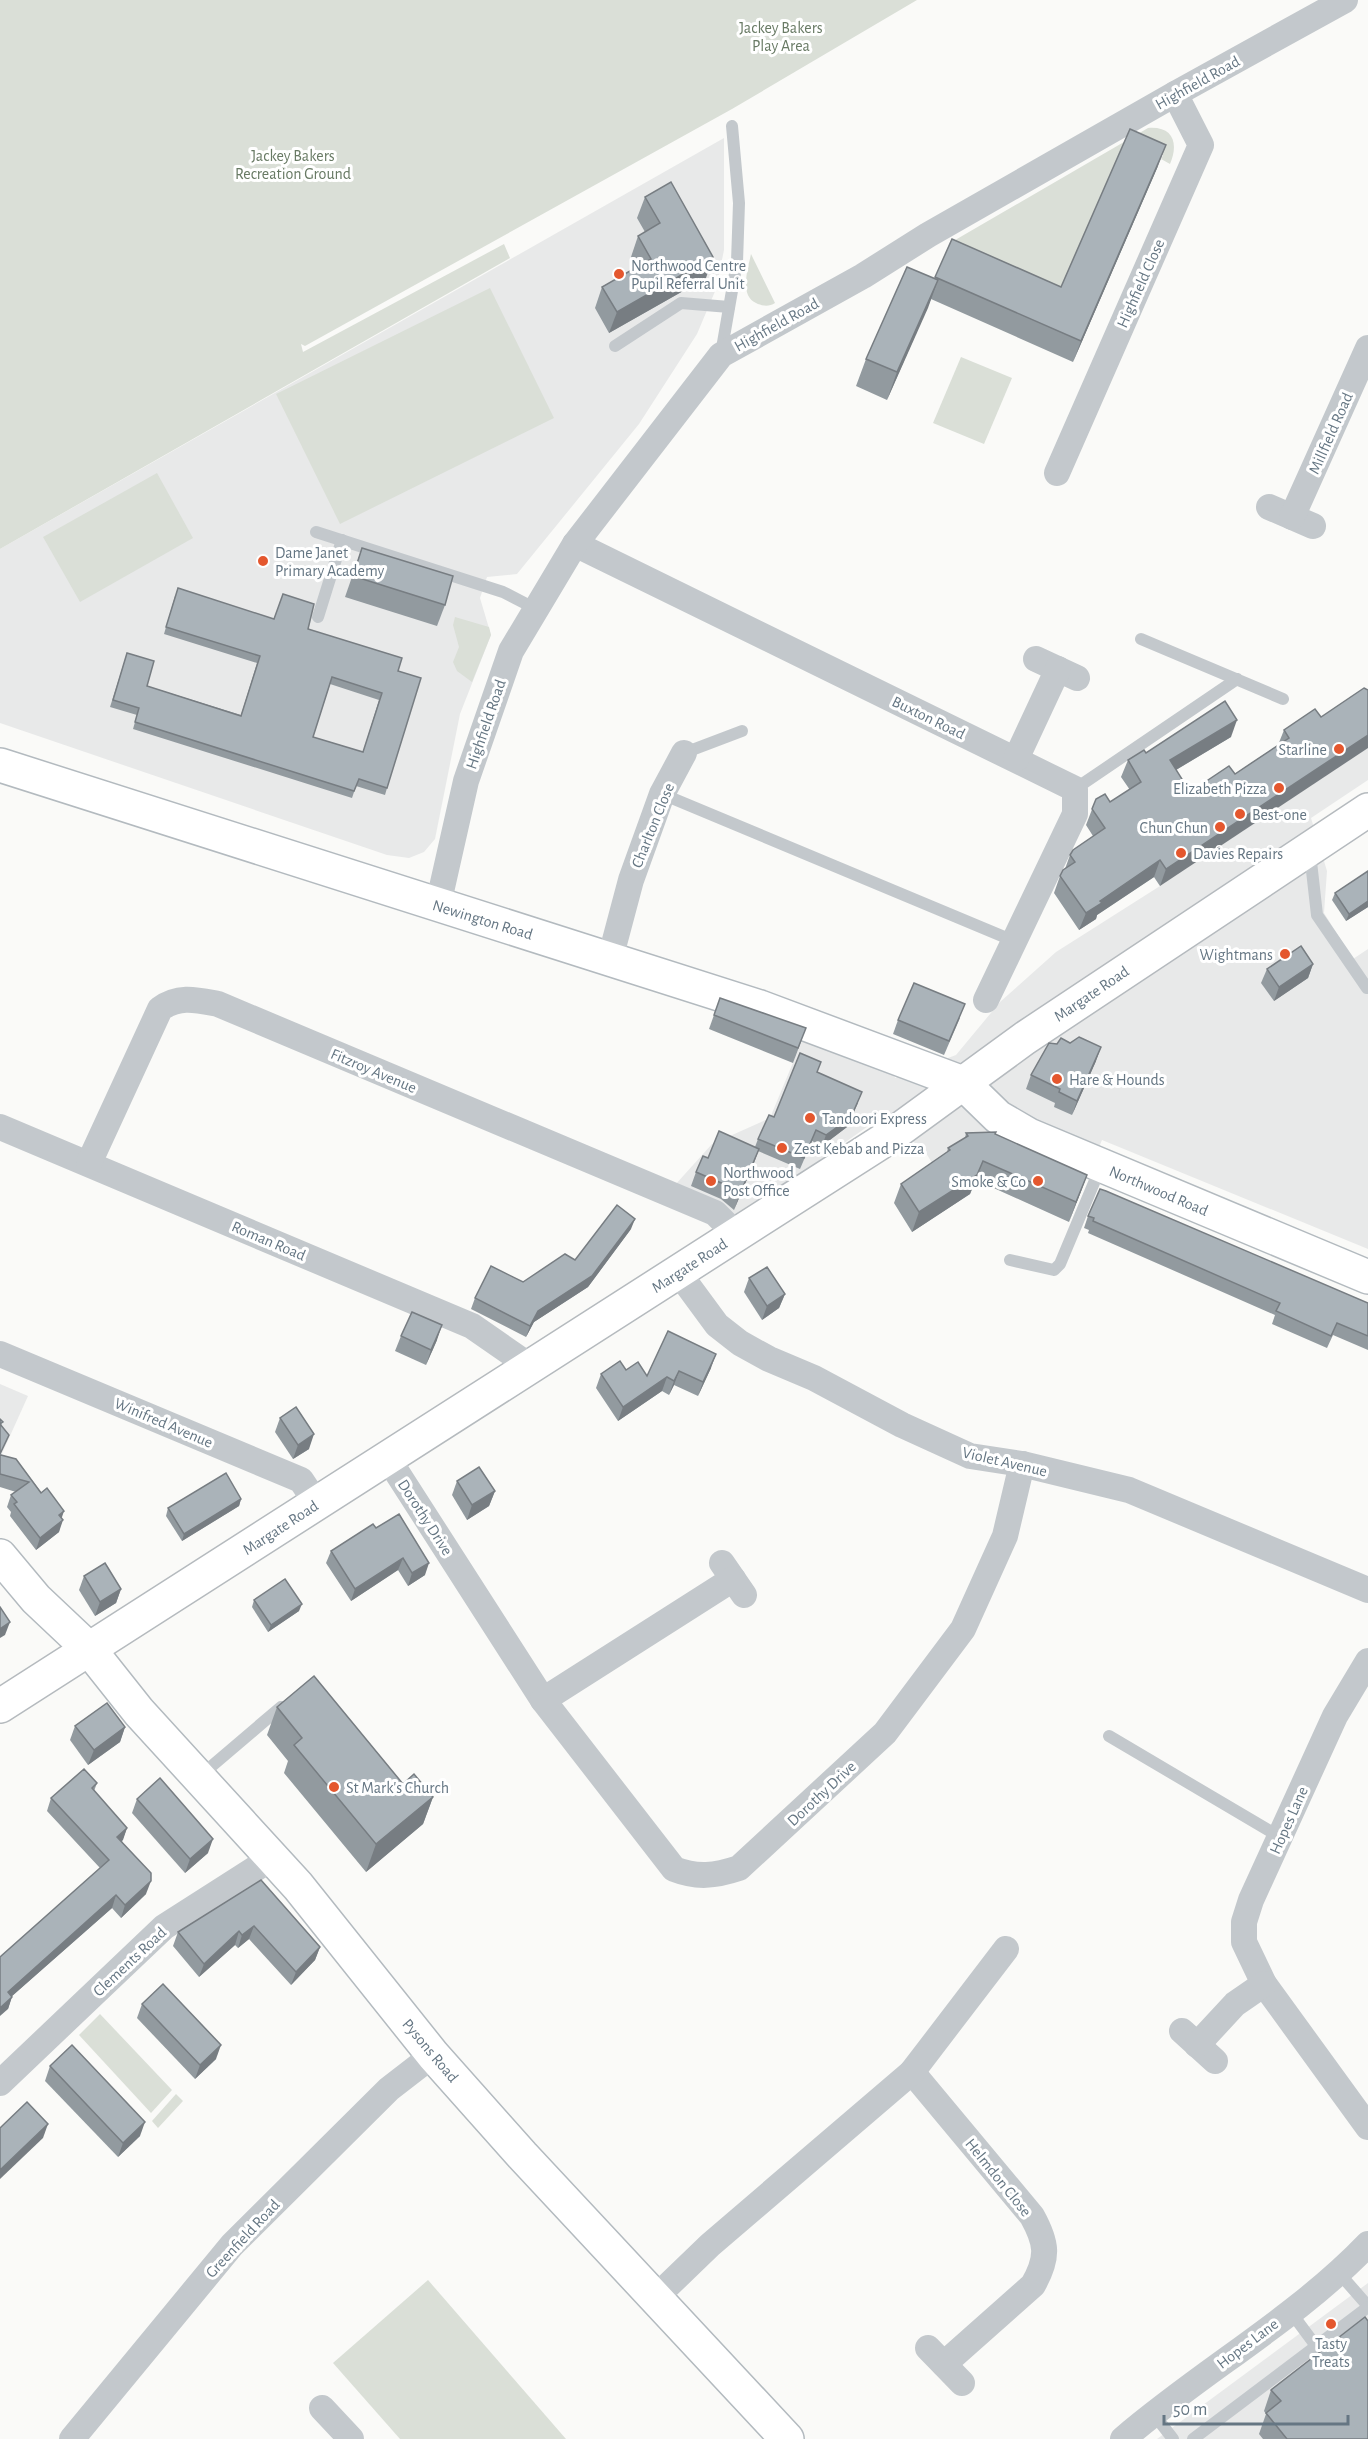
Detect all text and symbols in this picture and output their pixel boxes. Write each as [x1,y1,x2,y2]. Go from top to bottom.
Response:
park label: Jackey Bakers Play Area [739,20,823,55]
street label: Highfield Road [1153,53,1242,113]
park label: Jackey Bakers Recreation Ground [235,148,351,182]
street label: Highfield Close [1114,237,1168,330]
place label: Northwood Centre Pupil Referral Unit [631,258,746,292]
marker: Northwood Centre Pupil Referral Unit [612,267,626,281]
street label: Highfield Road [732,295,821,355]
street label: Millfield Road [1306,390,1356,477]
place label: Dame Janet Primary Academy [275,545,384,580]
marker: Dame Janet Primary Academy [256,554,270,568]
street label: Highfield Road [463,677,509,771]
street label: Buxton Road [890,693,968,742]
place label: Starline [1278,742,1327,758]
marker: Starline [1332,742,1346,756]
street label: Charlton Close [629,781,677,870]
place label: Elizabeth Pizza [1173,781,1267,797]
marker: Elizabeth Pizza [1272,781,1286,795]
marker: Best-one [1233,807,1247,821]
place label: Best-one [1252,807,1307,823]
place label: Chun Chun [1140,820,1208,836]
marker: Chun Chun [1213,820,1227,834]
marker: Davies Repairs [1174,846,1188,860]
place label: Davies Repairs [1193,846,1283,862]
street label: Newington Road [431,897,535,943]
place label: Wightmans [1199,947,1273,963]
marker: Wightmans [1278,947,1292,961]
street label: Margate Road [1051,963,1132,1025]
street label: Fitzroy Avenue [328,1046,419,1097]
marker: Hare & Hounds [1050,1072,1064,1086]
place label: Hare & Hounds [1069,1072,1165,1088]
marker: Tandoori Express [803,1111,817,1125]
place label: Tandoori Express [822,1111,927,1127]
marker: Zest Kebab and Pizza [775,1141,789,1155]
place label: Zest Kebab and Pizza [794,1141,924,1157]
street label: Northwood Road [1107,1163,1210,1219]
place label: Northwood Post Office [723,1165,794,1199]
marker: Northwood Post Office [704,1174,718,1188]
place label: Smoke & Co [951,1174,1026,1190]
marker: Smoke & Co [1031,1174,1045,1188]
street label: Roman Road [229,1218,308,1264]
street label: Margate Road [649,1236,730,1296]
street label: Winifred Avenue [112,1395,215,1451]
street label: Violet Avenue [961,1444,1049,1479]
street label: Dorothy Drive [394,1477,456,1559]
street label: Margate Road [240,1498,321,1558]
street label: Dorothy Drive [784,1758,860,1830]
marker: St Mark's Church [327,1780,341,1794]
place label: St Mark's Church [346,1780,449,1796]
street label: Hopes Lane [1267,1784,1311,1857]
street label: Clements Road [90,1924,169,1999]
street label: Pysons Road [398,2016,461,2086]
street label: Helmdon Close [962,2136,1034,2220]
street label: Greenfield Road [203,2197,283,2281]
street label: Hopes Lane [1214,2316,1281,2372]
marker: Tasty Treats [1324,2317,1338,2331]
place label: Tasty Treats [1312,2336,1350,2370]
scale bar [1164,2388,1348,2426]
text: 50 m [1173,2401,1207,2419]

